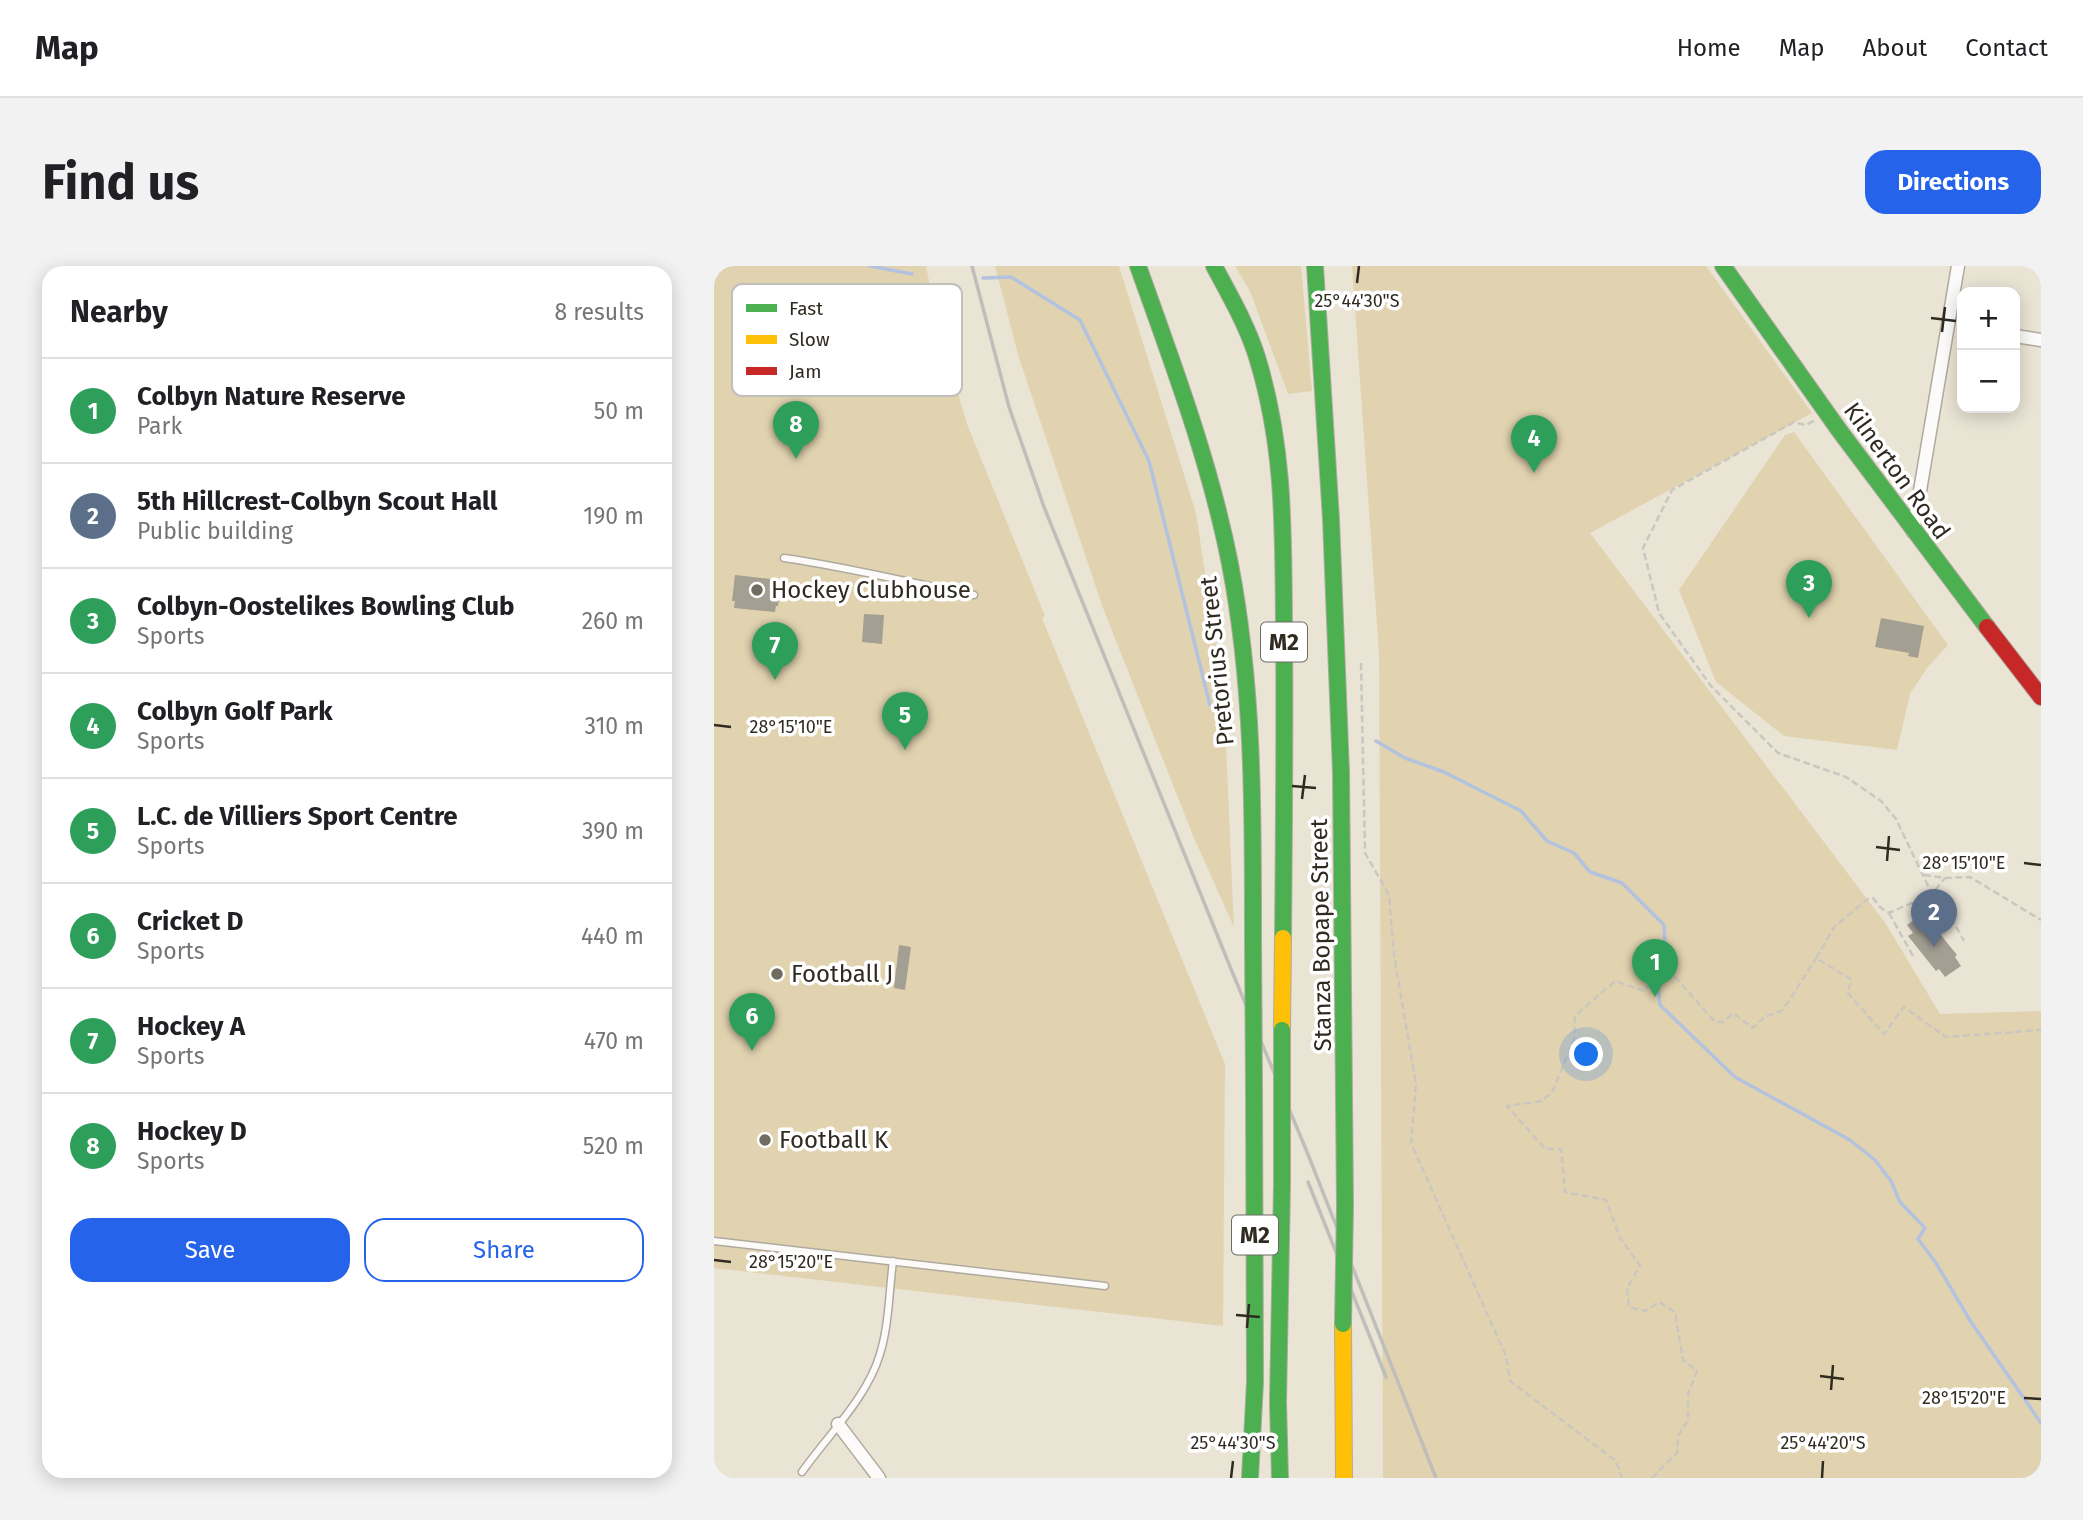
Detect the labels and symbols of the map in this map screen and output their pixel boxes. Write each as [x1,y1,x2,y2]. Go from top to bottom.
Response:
legend [732,284,962,396]
text: 25°44'30"S [1314,290,1400,312]
text: Fast [789,297,823,320]
text: Slow [789,328,830,351]
text: Jam [789,360,821,383]
street label: Kilnerton Road [1838,397,1956,545]
pin: 8 [773,401,819,459]
pin: 4 [1511,415,1557,473]
pin: 3 [1786,560,1832,618]
street label: Pretorius Street [1194,575,1240,747]
place label: Hockey Clubhouse [771,576,971,604]
marker: Hockey Clubhouse [749,582,765,598]
pin: 7 [752,622,798,680]
road number: M2 [1261,622,1307,662]
pin: 5 [882,692,928,750]
text: 28°15'10"E [750,716,832,738]
street label: Stanza Bopape Street [1305,818,1337,1052]
text: 28°15'10"E [1923,852,2005,874]
pin: 2 [1911,889,1957,947]
pin: 1 [1632,939,1678,997]
place label: Football J [791,960,893,988]
marker: Football J [769,966,785,982]
pin: 6 [729,993,775,1051]
your location [1569,1037,1603,1071]
place label: Football K [779,1126,889,1154]
marker: Football K [757,1132,773,1148]
road number: M2 [1232,1216,1278,1254]
text: 28°15'20"E [749,1251,833,1273]
text: 28°15'20"E [1922,1387,2006,1409]
text: 25°44'30"S [1190,1432,1276,1454]
text: 25°44'20"S [1780,1432,1866,1454]

